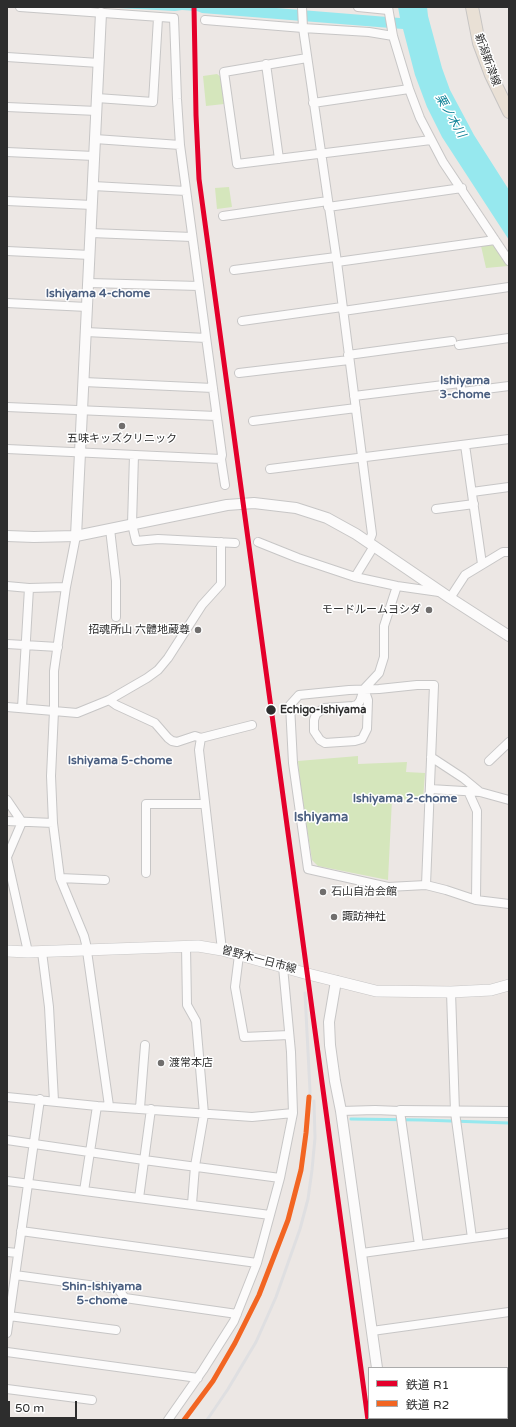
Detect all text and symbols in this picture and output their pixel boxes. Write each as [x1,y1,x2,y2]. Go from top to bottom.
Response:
street label: 新潟新津線 [471,32,503,88]
water label: 栗ノ木川 [432,92,468,140]
district label: Ishiyama 4-chome [46,287,150,301]
district label: Ishiyama 3-chome [439,374,491,402]
marker: 五味キッズクリニック [117,421,127,431]
place label: 五味キッズクリニック [67,432,177,446]
place label: モードルームヨシダ [322,603,421,617]
marker: モードルームヨシダ [424,605,434,615]
place label: 招魂所山 六體地蔵尊 [88,623,190,637]
marker: 招魂所山 六體地蔵尊 [193,625,203,635]
marker: Echigo-Ishiyama [264,703,278,717]
place label: Echigo-Ishiyama [280,703,366,717]
district label: Ishiyama 5-chome [68,754,172,768]
district label: Ishiyama 2-chome [353,792,457,806]
district label: Ishiyama [294,810,348,826]
place label: 石山自治会館 [331,885,397,899]
marker: 石山自治会館 [318,887,328,897]
place label: 諏訪神社 [342,910,386,924]
marker: 諏訪神社 [329,912,339,922]
street label: 曽野木一日市線 [220,944,298,976]
place label: 渡常本店 [169,1056,213,1070]
marker: 渡常本店 [156,1058,166,1068]
district label: Shin-Ishiyama 5-chome [62,1280,142,1308]
legend [368,1367,508,1419]
text: 鉄道 R1 [406,1378,449,1392]
scale bar [10,1393,79,1419]
text: 鉄道 R2 [406,1398,449,1412]
text: 50 m [15,1401,44,1415]

